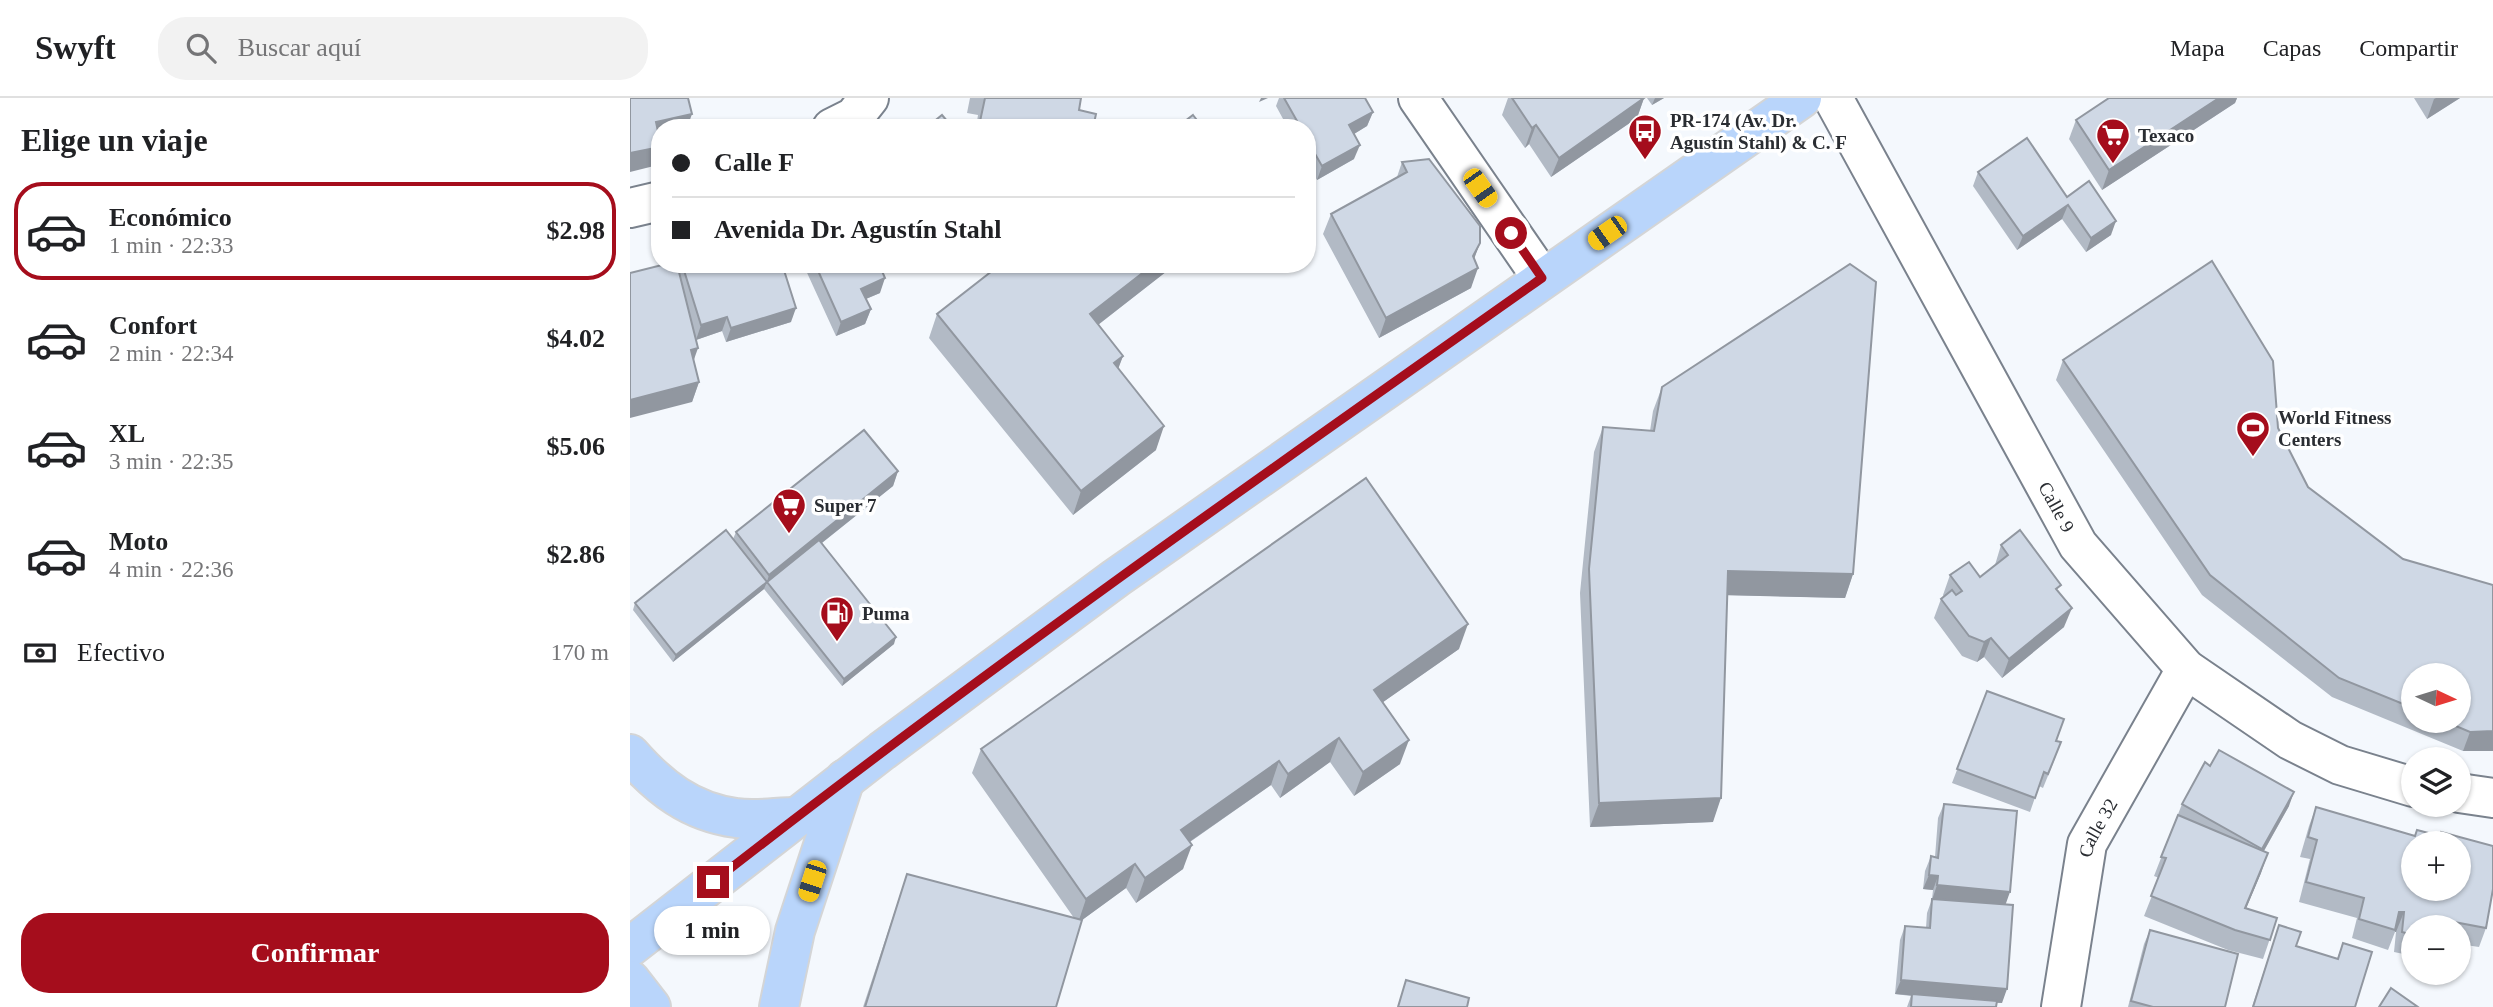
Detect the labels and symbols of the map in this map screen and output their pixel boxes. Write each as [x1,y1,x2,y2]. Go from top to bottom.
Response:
place label: PR-174 (Av. Dr. Agustín Stahl) & C. F [1670,110,1847,154]
bus stop icon: PR-174 (Av. Dr. Agustín Stahl) & C. F [1626,112,1664,161]
supermarket icon: Texaco [2094,116,2132,165]
place label: Texaco [2138,125,2194,146]
car [1460,165,1501,211]
car [1584,212,1631,254]
route start [1495,217,1527,249]
place label: World Fitness Centers [2278,407,2391,450]
sports icon: World Fitness Centers [2234,409,2272,458]
street label: Calle 9 [2035,478,2079,536]
supermarket icon: Super 7 [770,486,808,535]
place label: Super 7 [814,495,877,516]
fuel station icon: Puma [818,594,856,643]
place label: Puma [862,603,910,624]
north arrow [2401,663,2471,733]
street label: Calle 32 [2075,795,2121,858]
car [796,858,829,904]
route end [697,866,729,898]
callout: 1 min [655,906,771,956]

